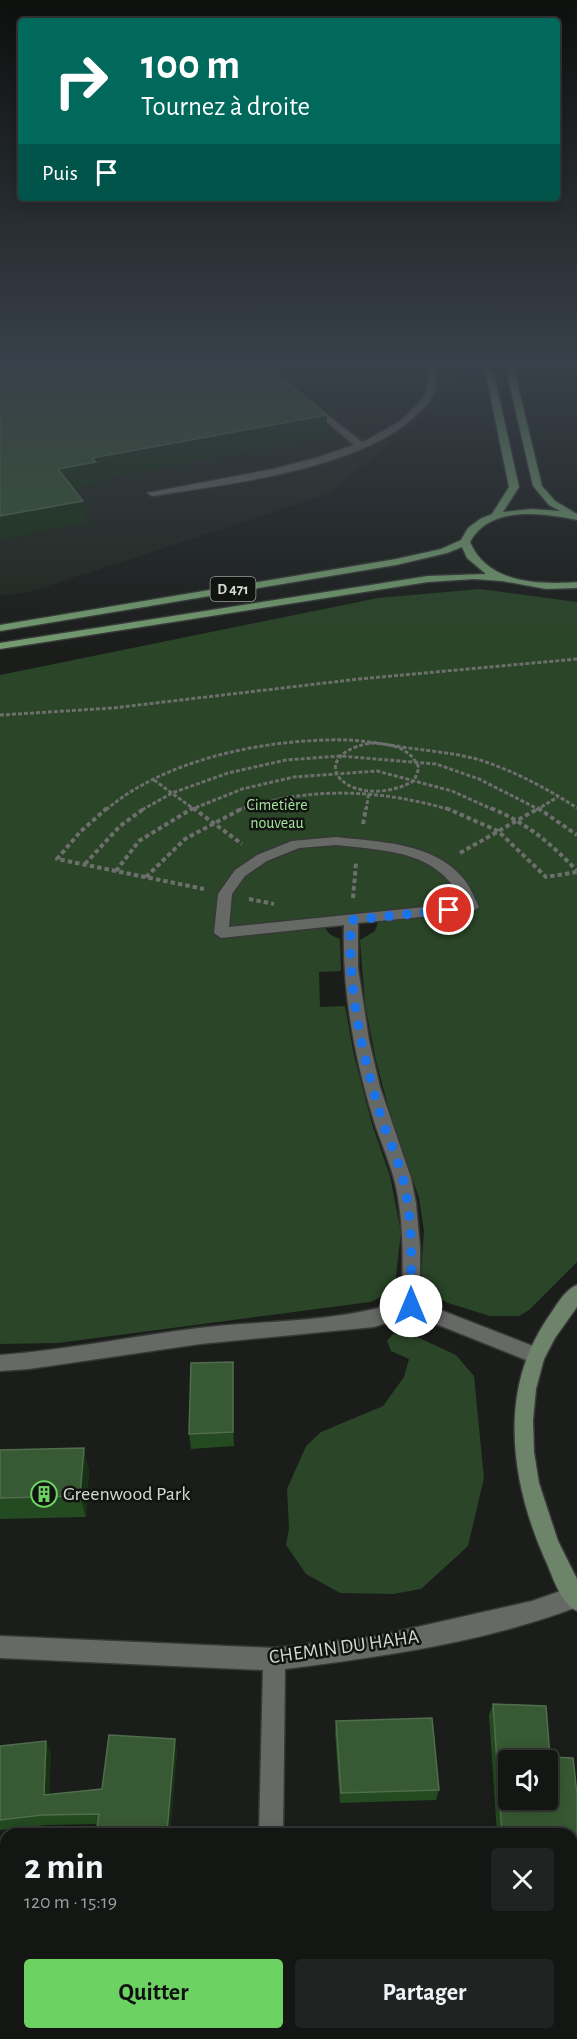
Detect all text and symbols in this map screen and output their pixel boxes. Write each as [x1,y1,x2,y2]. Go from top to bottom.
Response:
icon: right [42,42,120,120]
text: 100 m [141,44,240,86]
text: Tournez à droite [141,93,310,120]
icon: arrive [90,156,123,189]
text: Puis [42,162,78,184]
road number: D 471 [210,577,256,601]
park label: Cimetière nouveau [246,797,308,831]
pin [423,884,474,935]
icon: arrive [432,893,465,926]
position arrow [379,1274,443,1338]
building icon: Greenwood Park [29,1479,59,1509]
place label: Greenwood Park [63,1484,190,1504]
street label: CHEMIN DU HAHA [268,1627,421,1667]
map controls [498,1750,558,1810]
button: sound [498,1750,558,1810]
button: close [491,1848,554,1911]
text: 2 min [24,1849,104,1885]
text: 120 m · 15:19 [24,1892,117,1912]
button: Quitter [24,1959,283,2028]
button: Partager [295,1959,554,2028]

